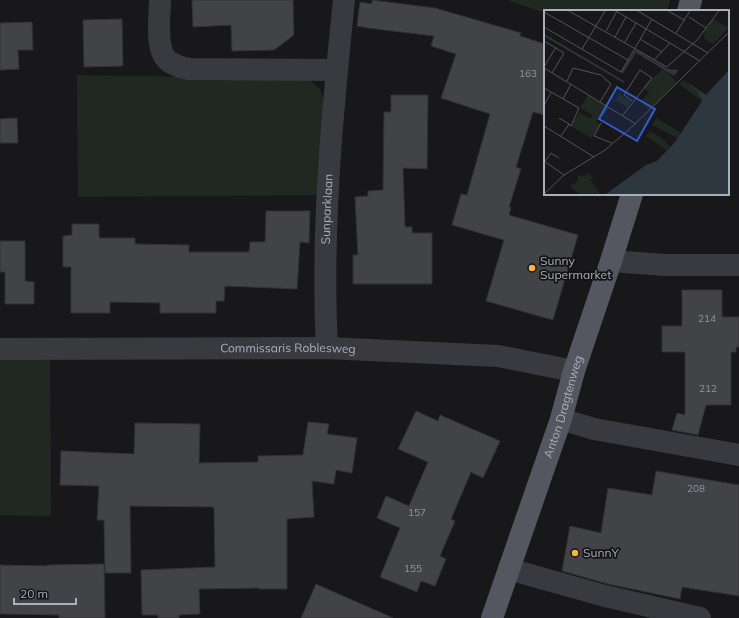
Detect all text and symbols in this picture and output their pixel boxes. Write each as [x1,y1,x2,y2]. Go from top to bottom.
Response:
inset map [544,10,729,195]
house number: 163 [519,67,537,80]
street label: Sunparklaan [318,173,336,245]
place label: Sunny Supermarket [540,253,611,282]
marker: Sunny Supermarket [527,263,537,273]
house number: 214 [698,312,716,325]
street label: Commissaris Roblesweg [220,340,356,356]
street label: Anton Dragtenweg [540,353,586,460]
house number: 212 [699,382,717,395]
house number: 208 [687,482,705,495]
house number: 157 [408,506,426,519]
place label: SunnY [583,545,619,560]
marker: SunnY [570,548,580,558]
house number: 155 [404,562,422,575]
scale bar [14,580,76,606]
text: 20 m [20,586,48,601]

